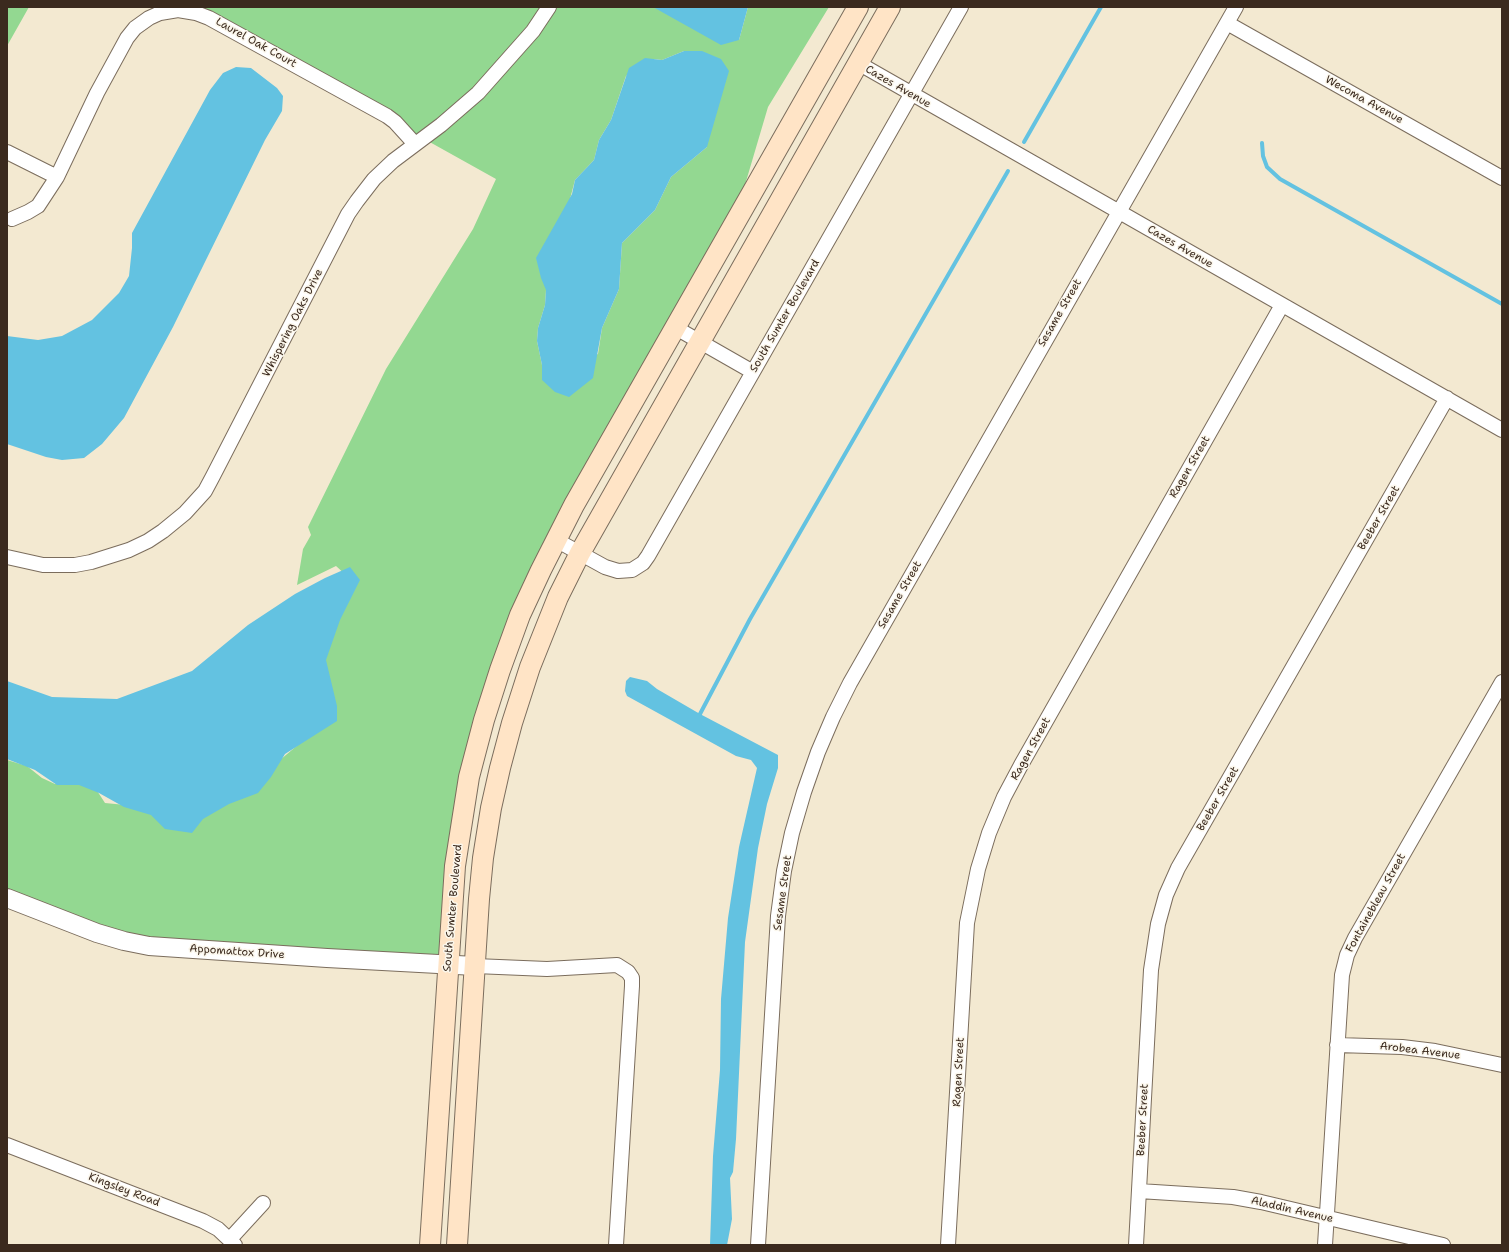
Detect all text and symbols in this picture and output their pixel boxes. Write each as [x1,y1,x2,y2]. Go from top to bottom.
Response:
street label: Laurel Oak Court [213,15,299,71]
street label: Cazes Avenue [863,63,933,111]
street label: Wecoma Avenue [1323,73,1405,127]
street label: Cazes Avenue [1145,223,1215,271]
street label: South Sumter Boulevard [747,257,823,375]
street label: Whispering Oaks Drive [260,267,326,379]
street label: Sesame Street [1035,277,1085,349]
street label: Ragen Street [1167,434,1213,500]
street label: Beeber Street [1355,483,1403,553]
street label: Sesame Street [875,559,925,631]
street label: Ragen Street [1008,715,1054,783]
street label: Beeber Street [1194,764,1242,834]
street label: South Sumter Boulevard [441,844,465,972]
street label: Fontainebleau Street [1343,851,1409,955]
street label: Sesame Street [771,855,795,931]
street label: Appomattox Drive [189,942,285,962]
street label: Ragen Street [951,1037,967,1107]
street label: Arobea Avenue [1379,1040,1461,1062]
street label: Beeber Street [1135,1084,1151,1156]
street label: Kingsley Road [86,1170,162,1210]
street label: Aladdin Avenue [1250,1194,1334,1226]

